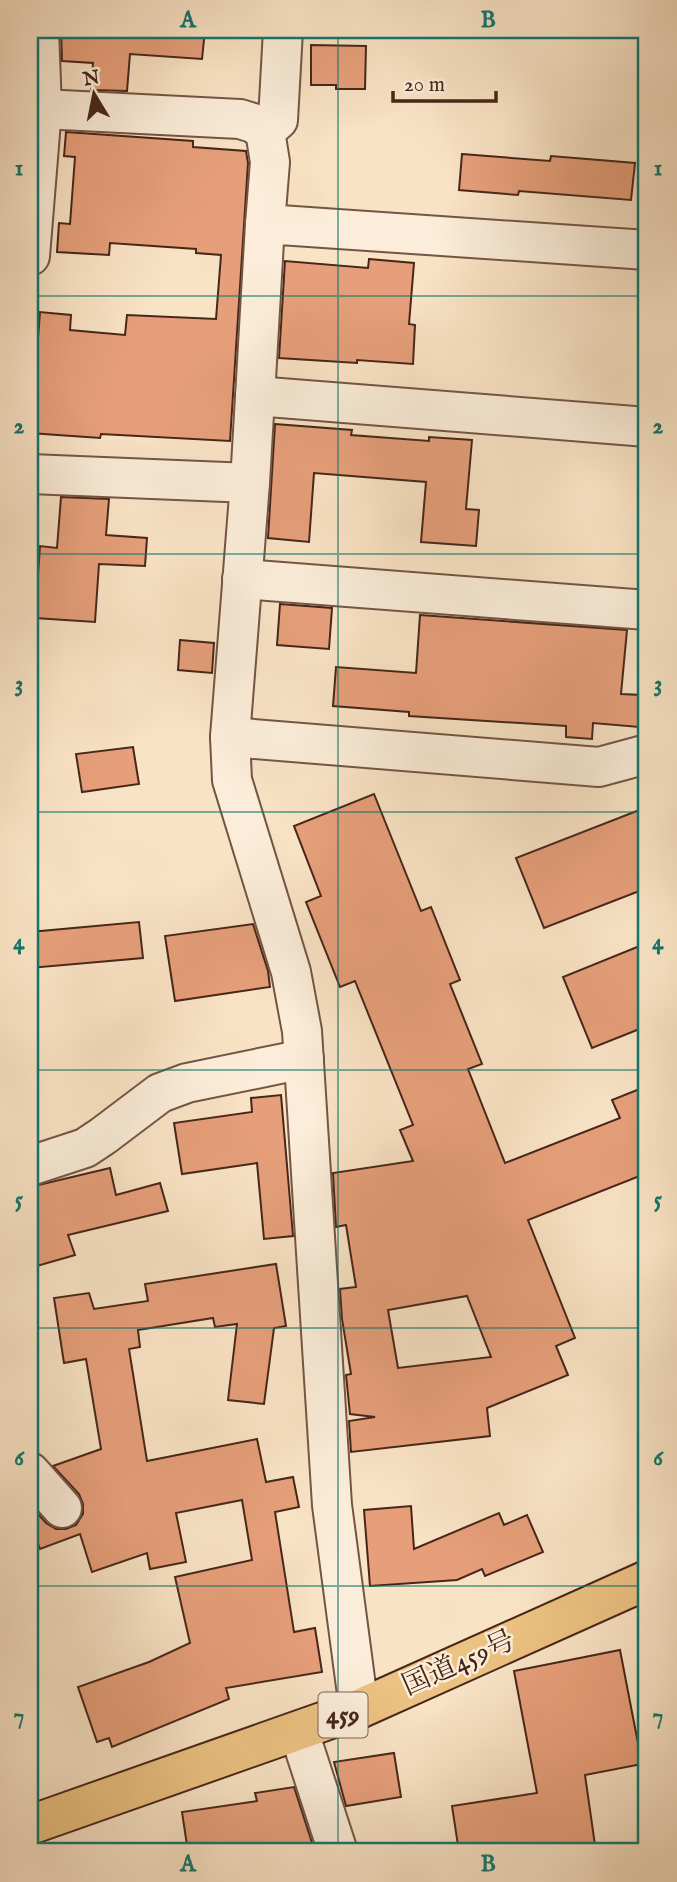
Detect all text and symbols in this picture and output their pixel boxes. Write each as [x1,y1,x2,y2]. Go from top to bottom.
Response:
text: A [179,6,197,35]
text: B [480,6,496,35]
north arrow [60,60,130,130]
scale bar [393,60,497,104]
text: N [80,66,102,93]
text: 20 m [404,72,445,99]
text: 1 [15,154,23,183]
text: 1 [654,154,662,183]
text: 2 [14,412,25,441]
text: 2 [653,412,664,441]
text: 3 [15,670,23,699]
text: 3 [654,670,662,699]
text: 4 [13,928,25,957]
text: 4 [652,928,664,957]
text: 5 [15,1186,24,1215]
text: 5 [654,1186,663,1215]
text: 6 [14,1444,25,1473]
text: 6 [653,1444,664,1473]
street label: 国道459号 [397,1624,521,1704]
road number: 459 [318,1692,368,1738]
text: 7 [14,1702,24,1731]
text: 7 [653,1702,663,1731]
text: A [179,1850,197,1879]
text: B [480,1850,496,1879]

